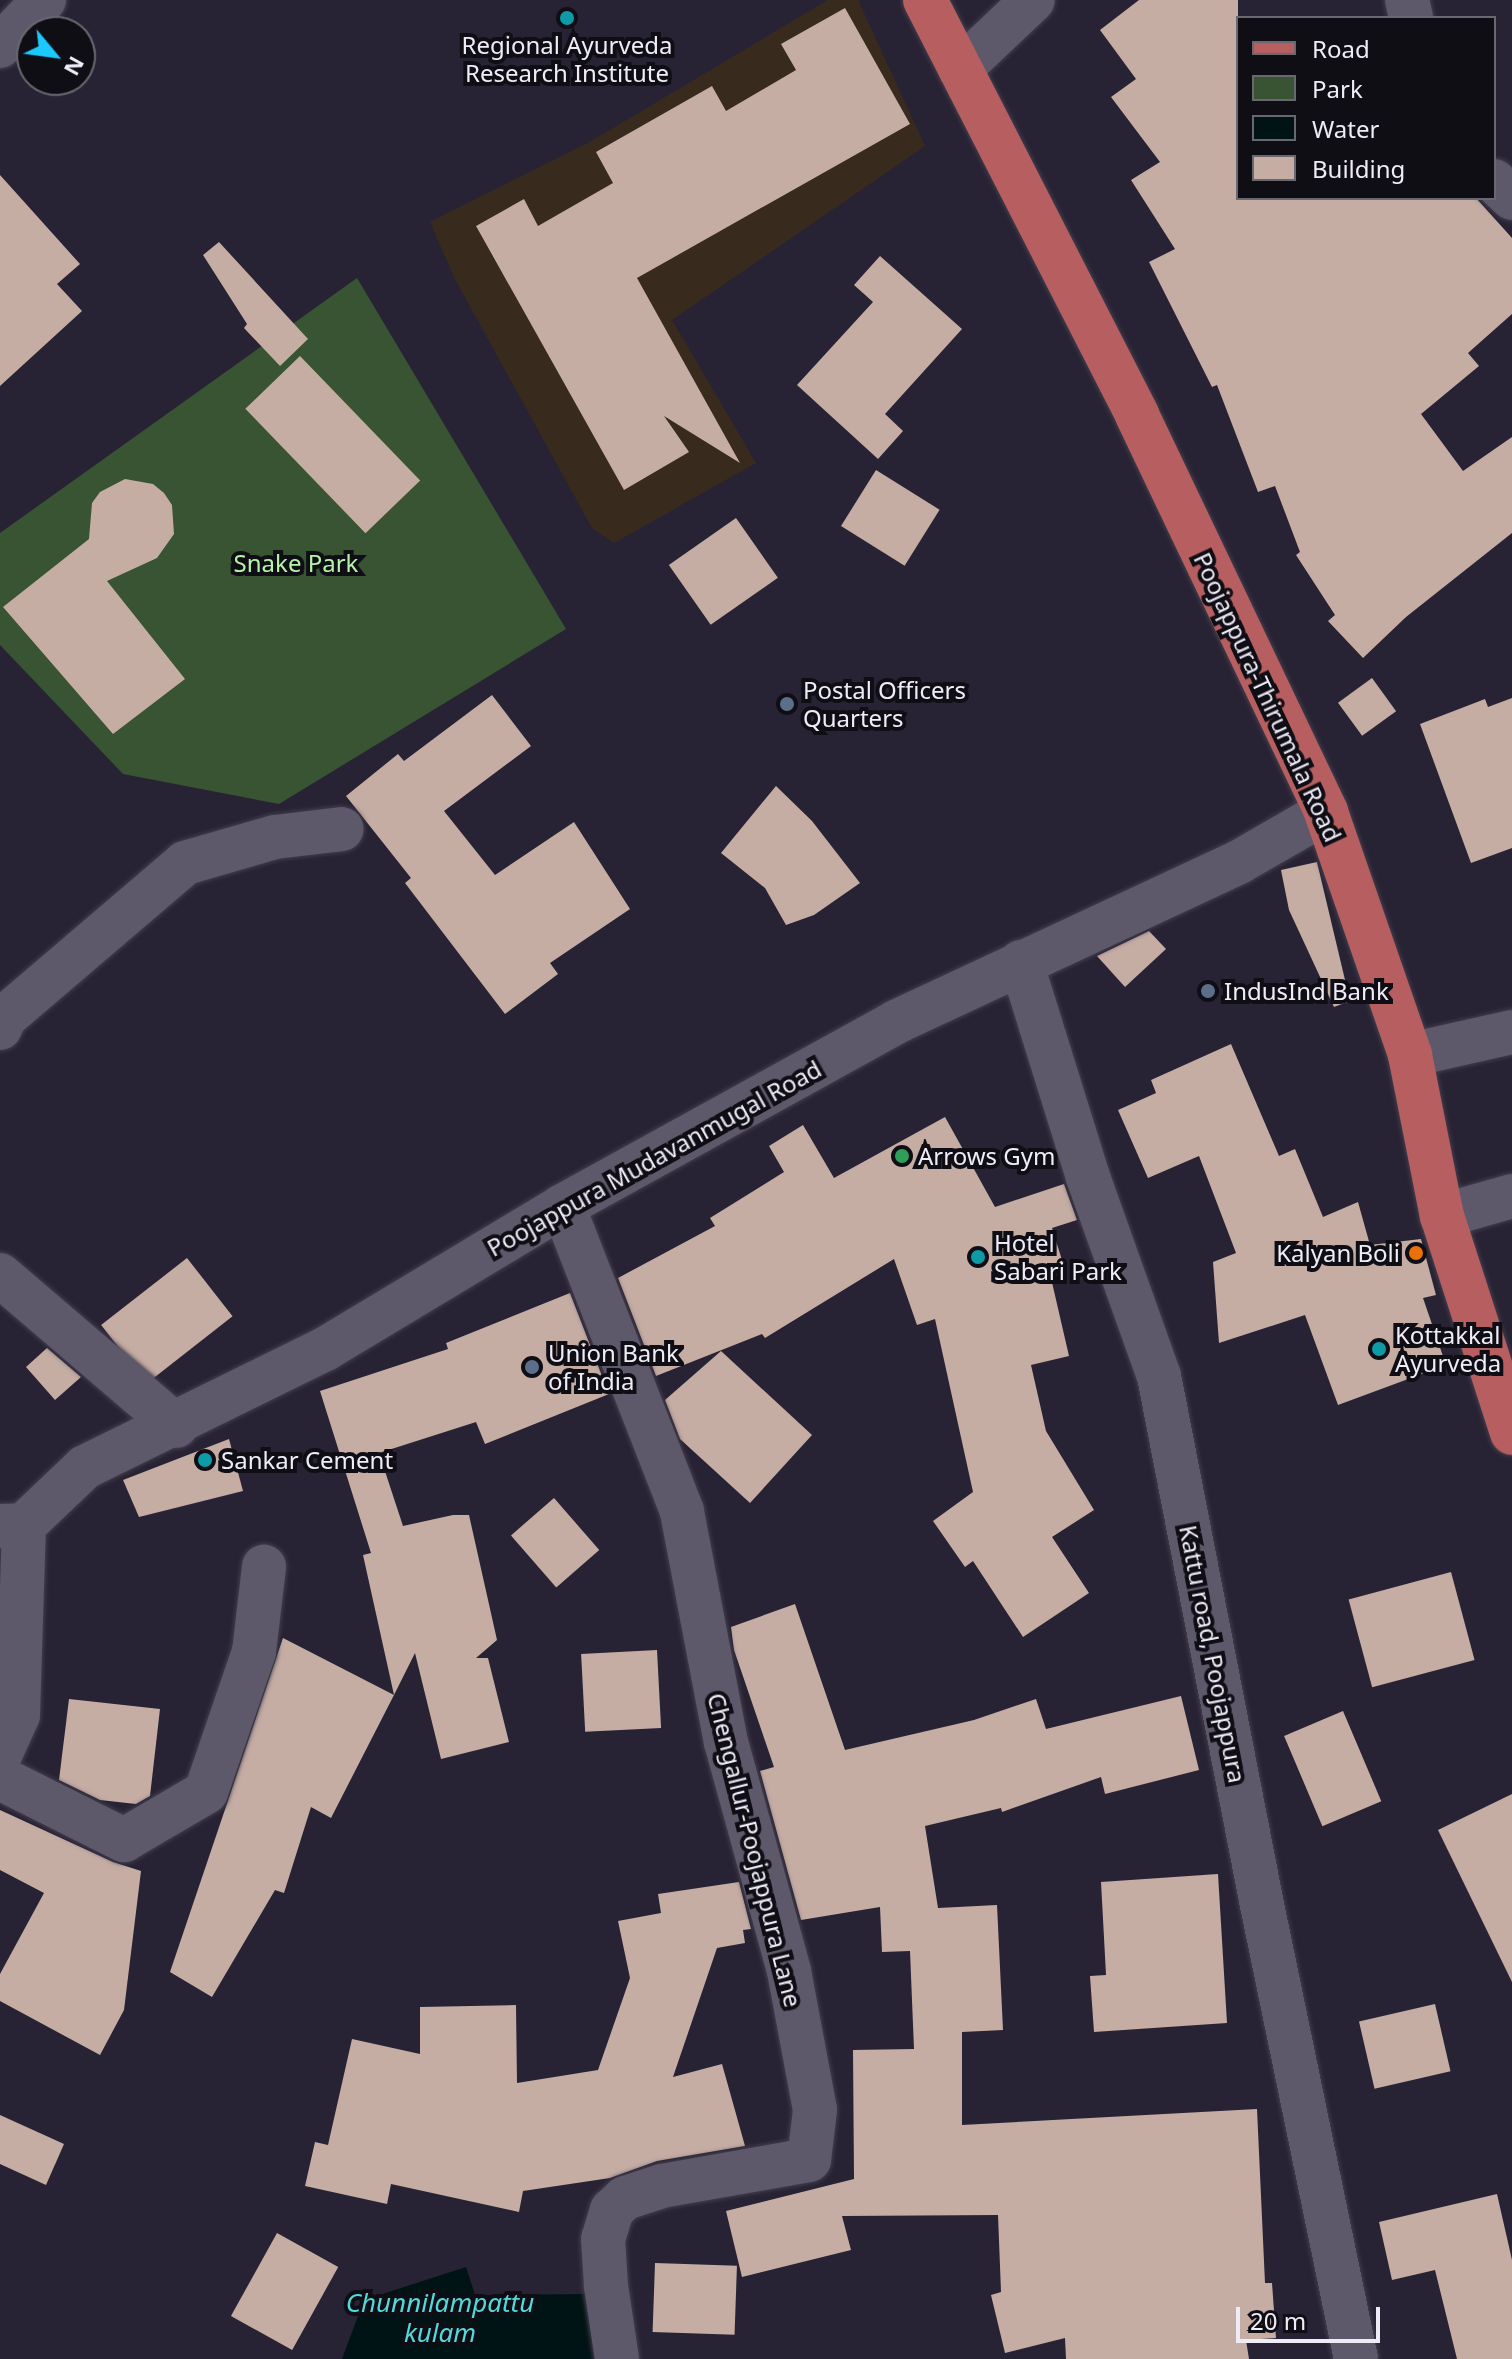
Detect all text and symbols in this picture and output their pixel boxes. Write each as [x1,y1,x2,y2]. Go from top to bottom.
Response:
marker: Regional Ayurveda Research Institute [558,9,576,27]
north arrow [16,16,96,96]
legend [1236,16,1496,200]
place label: Regional Ayurveda Research Institute [462,31,672,87]
text: Road [1312,32,1370,65]
text: N [58,52,93,82]
text: Park [1312,72,1363,105]
text: Water [1312,112,1379,145]
text: Building [1312,152,1405,185]
street label: Poojappura-Thirumala Road [1188,548,1348,846]
park label: Snake Park [234,549,358,577]
place label: Postal Officers Quarters [803,676,966,732]
marker: Postal Officers Quarters [778,695,796,713]
place label: IndusInd Bank [1224,977,1389,1005]
marker: IndusInd Bank [1199,982,1217,1000]
street label: Poojappura Mudavanmugal Road [482,1054,826,1262]
place label: Arrows Gym [918,1142,1055,1170]
marker: Arrows Gym [893,1147,911,1165]
place label: Hotel Sabari Park [994,1229,1122,1285]
place label: Kalyan Boli [1276,1239,1400,1267]
marker: Kalyan Boli [1407,1244,1425,1262]
marker: Hotel Sabari Park [969,1248,987,1266]
place label: Kottakkal Ayurveda [1395,1321,1501,1377]
place label: Union Bank of India [548,1339,679,1395]
marker: Kottakkal Ayurveda [1370,1340,1388,1358]
marker: Union Bank of India [523,1358,541,1376]
place label: Sankar Cement [221,1446,393,1474]
marker: Sankar Cement [196,1451,214,1469]
street label: Kattu road, Poojappura [1174,1523,1252,1785]
street label: Chengallur-Poojappura Lane [702,1690,808,2010]
water label: Chunnilampattu kulam [346,2287,534,2348]
scale bar [1240,2291,1384,2341]
text: 20 m [1250,2304,1306,2337]

